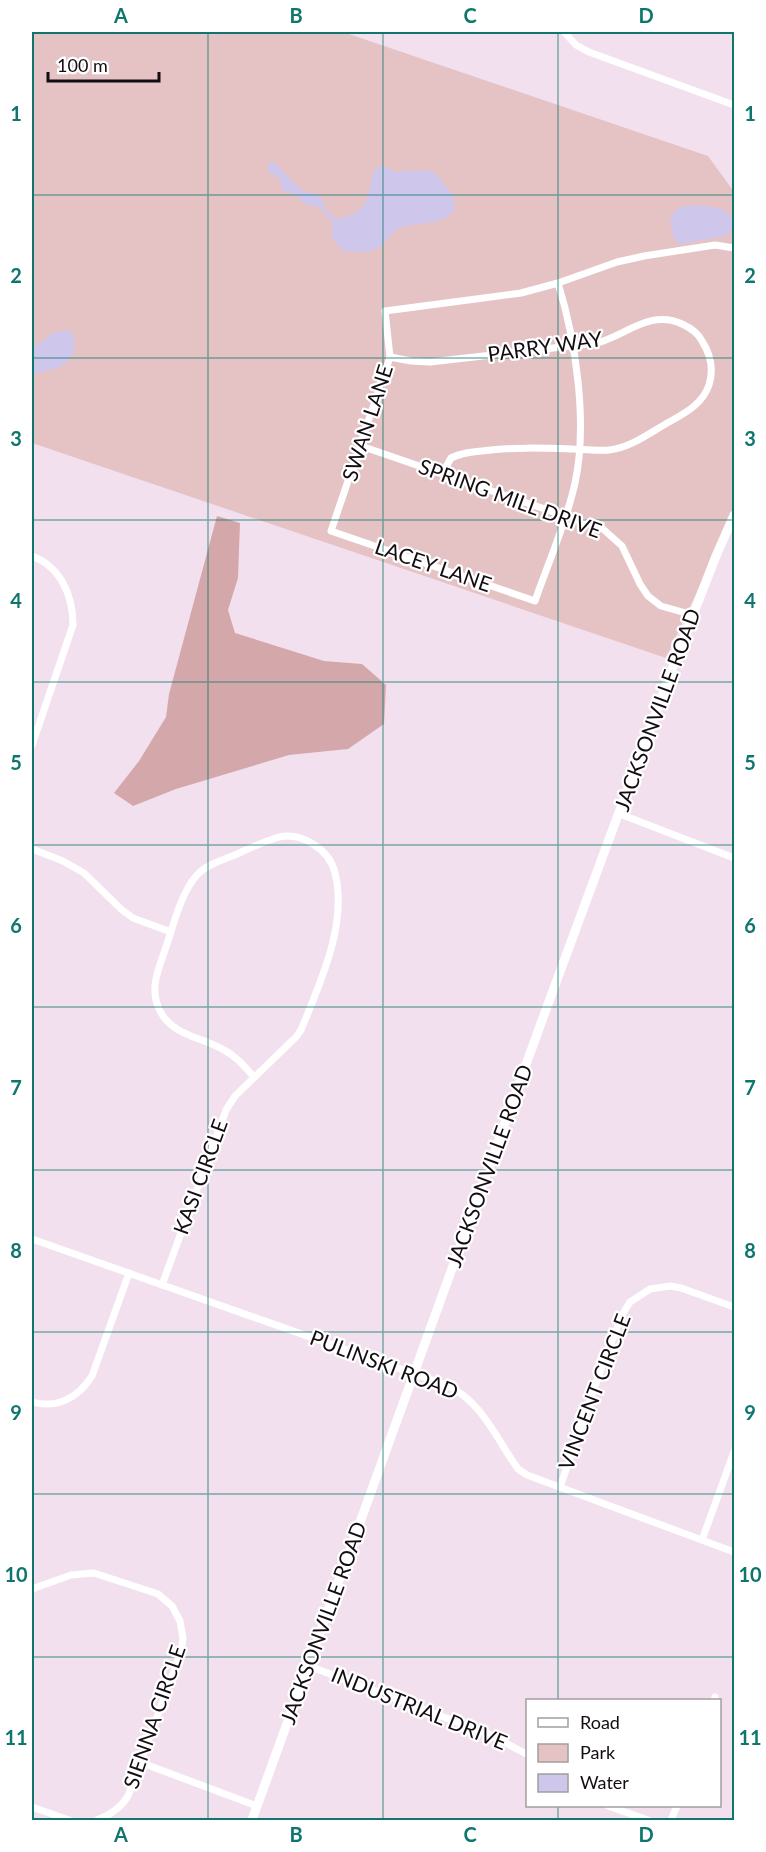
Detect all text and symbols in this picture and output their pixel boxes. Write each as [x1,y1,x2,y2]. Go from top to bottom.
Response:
text: A [113,3,128,27]
text: B [289,3,303,27]
text: C [463,3,477,27]
text: D [638,3,654,27]
scale bar [48,45,159,83]
text: 100 m [57,54,108,76]
text: 1 [10,101,22,125]
text: 1 [744,101,756,125]
text: 2 [10,263,22,287]
text: 2 [744,263,756,287]
street label: PARRY WAY [486,325,605,366]
street label: SWAN LANE [336,361,397,484]
text: 3 [10,426,22,450]
text: 3 [744,426,756,450]
street label: SPRING MILL DRIVE [416,453,605,542]
street label: LACEY LANE [372,533,495,596]
text: 4 [10,588,22,612]
text: 4 [744,588,756,612]
street label: JACKSONVILLE ROAD [608,605,705,814]
text: 5 [10,750,22,774]
text: 5 [744,750,756,774]
text: 6 [10,913,22,937]
text: 6 [744,913,756,937]
street label: JACKSONVILLE ROAD [440,1061,537,1270]
text: 7 [10,1075,22,1099]
text: 7 [744,1075,756,1099]
street label: KASI CIRCLE [167,1116,232,1237]
text: 8 [10,1238,22,1262]
text: 8 [744,1238,756,1262]
street label: VINCENT CIRCLE [552,1310,635,1473]
street label: PULINSKI ROAD [307,1324,462,1403]
text: 9 [10,1400,22,1424]
text: 9 [744,1400,756,1424]
street label: JACKSONVILLE ROAD [274,1518,371,1727]
text: 10 [4,1562,28,1586]
text: 10 [738,1562,762,1586]
street label: SIENNA CIRCLE [117,1641,190,1792]
street label: INDUSTRIAL DRIVE [328,1661,511,1754]
legend [526,1699,721,1807]
text: Road [580,1711,620,1733]
text: 11 [4,1725,28,1749]
text: 11 [738,1725,762,1749]
text: Park [580,1741,616,1763]
text: Water [580,1771,629,1793]
text: A [113,1822,128,1846]
text: B [289,1822,303,1846]
text: C [463,1822,477,1846]
text: D [638,1822,654,1846]

